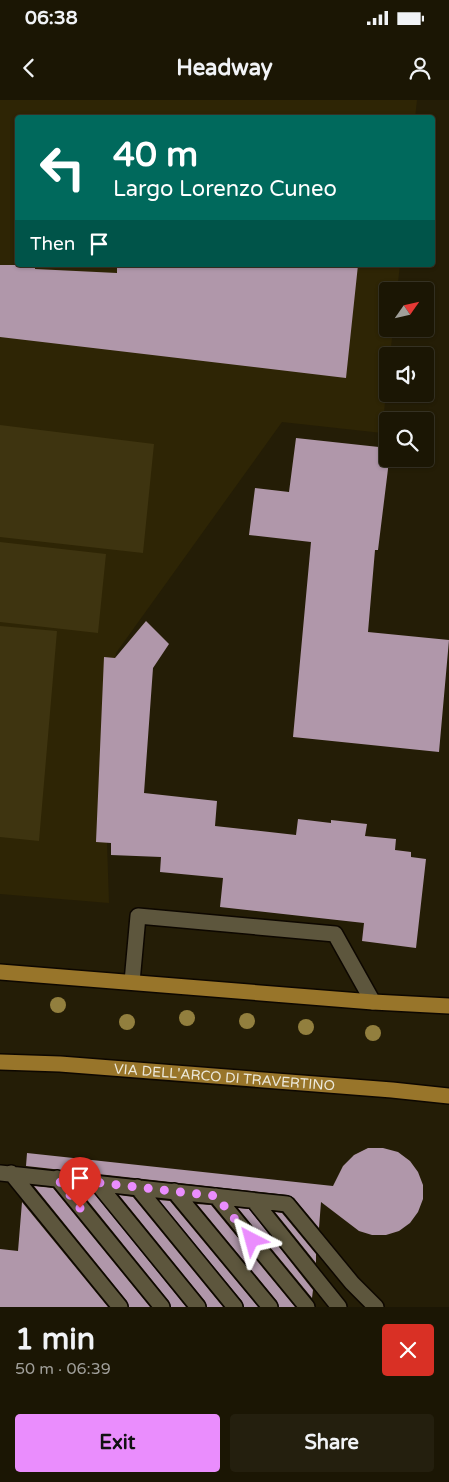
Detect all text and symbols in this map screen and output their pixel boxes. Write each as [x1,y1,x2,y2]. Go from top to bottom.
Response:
text: 06:38 [25,7,78,29]
icon: back [15,54,43,82]
icon: person [406,54,434,82]
text: Headway [176,55,273,81]
text: 40 m [113,134,198,176]
icon: left [30,135,95,200]
text: Largo Lorenzo Cuneo [113,176,337,202]
icon: arrive [85,230,113,258]
text: Then [30,233,75,255]
north arrow [379,282,434,338]
map controls [379,282,434,467]
button: sound [379,347,434,402]
button: search [379,412,434,467]
street label: VIA DELL'ARCO DI TRAVERTINO [113,1060,336,1095]
pin [59,1157,101,1208]
icon: arrive [66,1164,94,1192]
position arrow [225,1213,277,1265]
text: 1 min [15,1321,95,1358]
button: close [382,1324,434,1376]
text: 50 m · 06:39 [15,1359,111,1379]
button: Exit [15,1414,220,1472]
button: Share [230,1414,434,1472]

